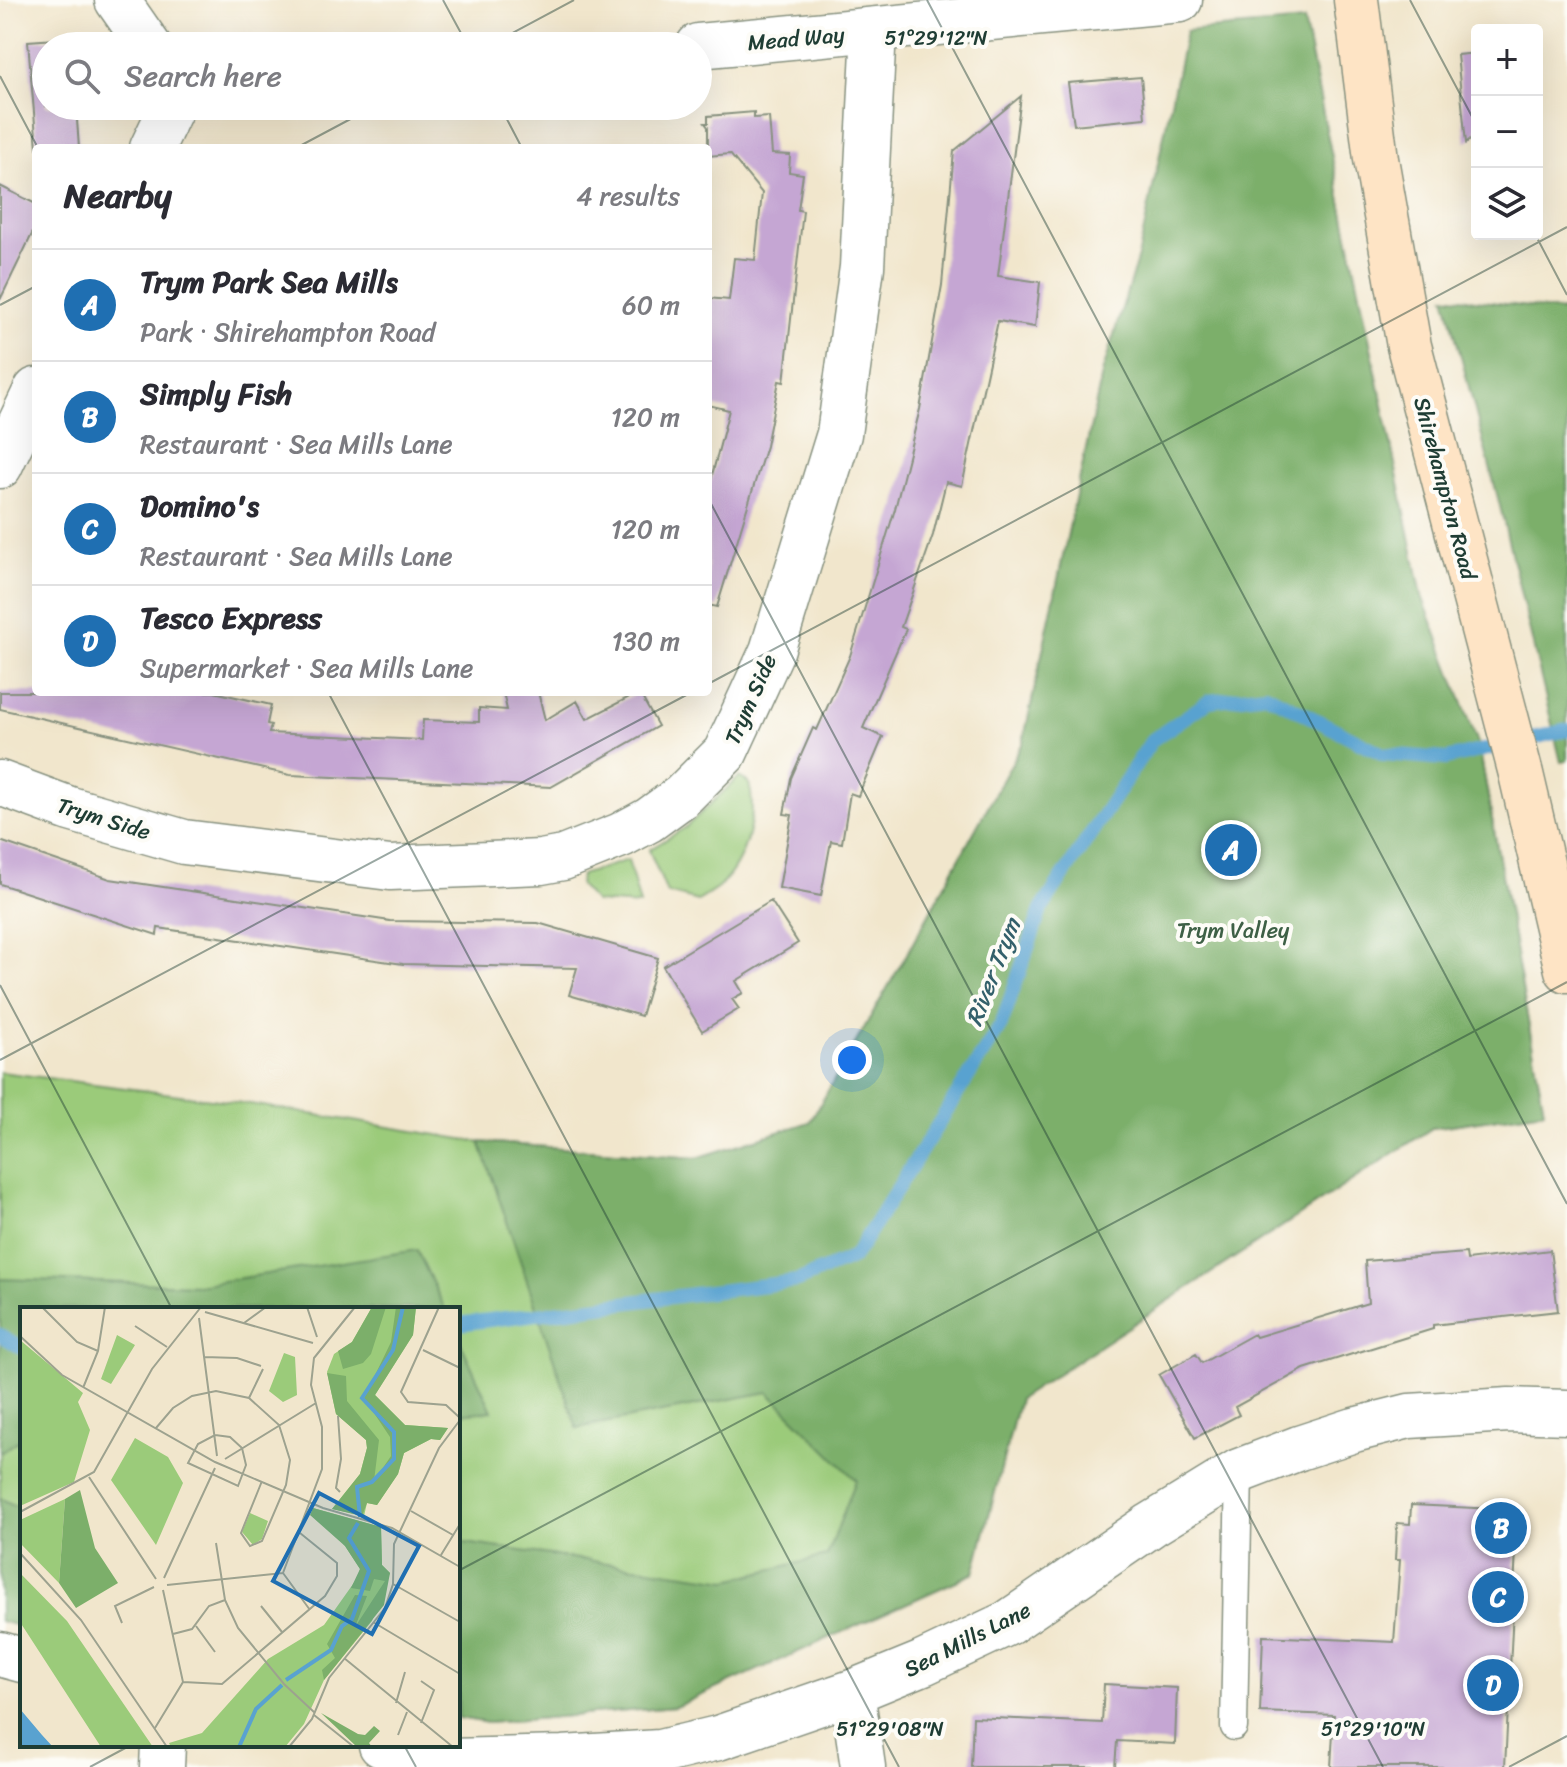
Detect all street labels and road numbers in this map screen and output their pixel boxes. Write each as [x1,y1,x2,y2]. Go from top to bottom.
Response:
street label: Mead Way [746,15,847,62]
street label: Shirehampton Road [1402,392,1489,585]
street label: Trym Side [713,647,788,751]
street label: Trym Side [52,786,156,851]
street label: Sea Mills Lane [897,1591,1038,1688]

